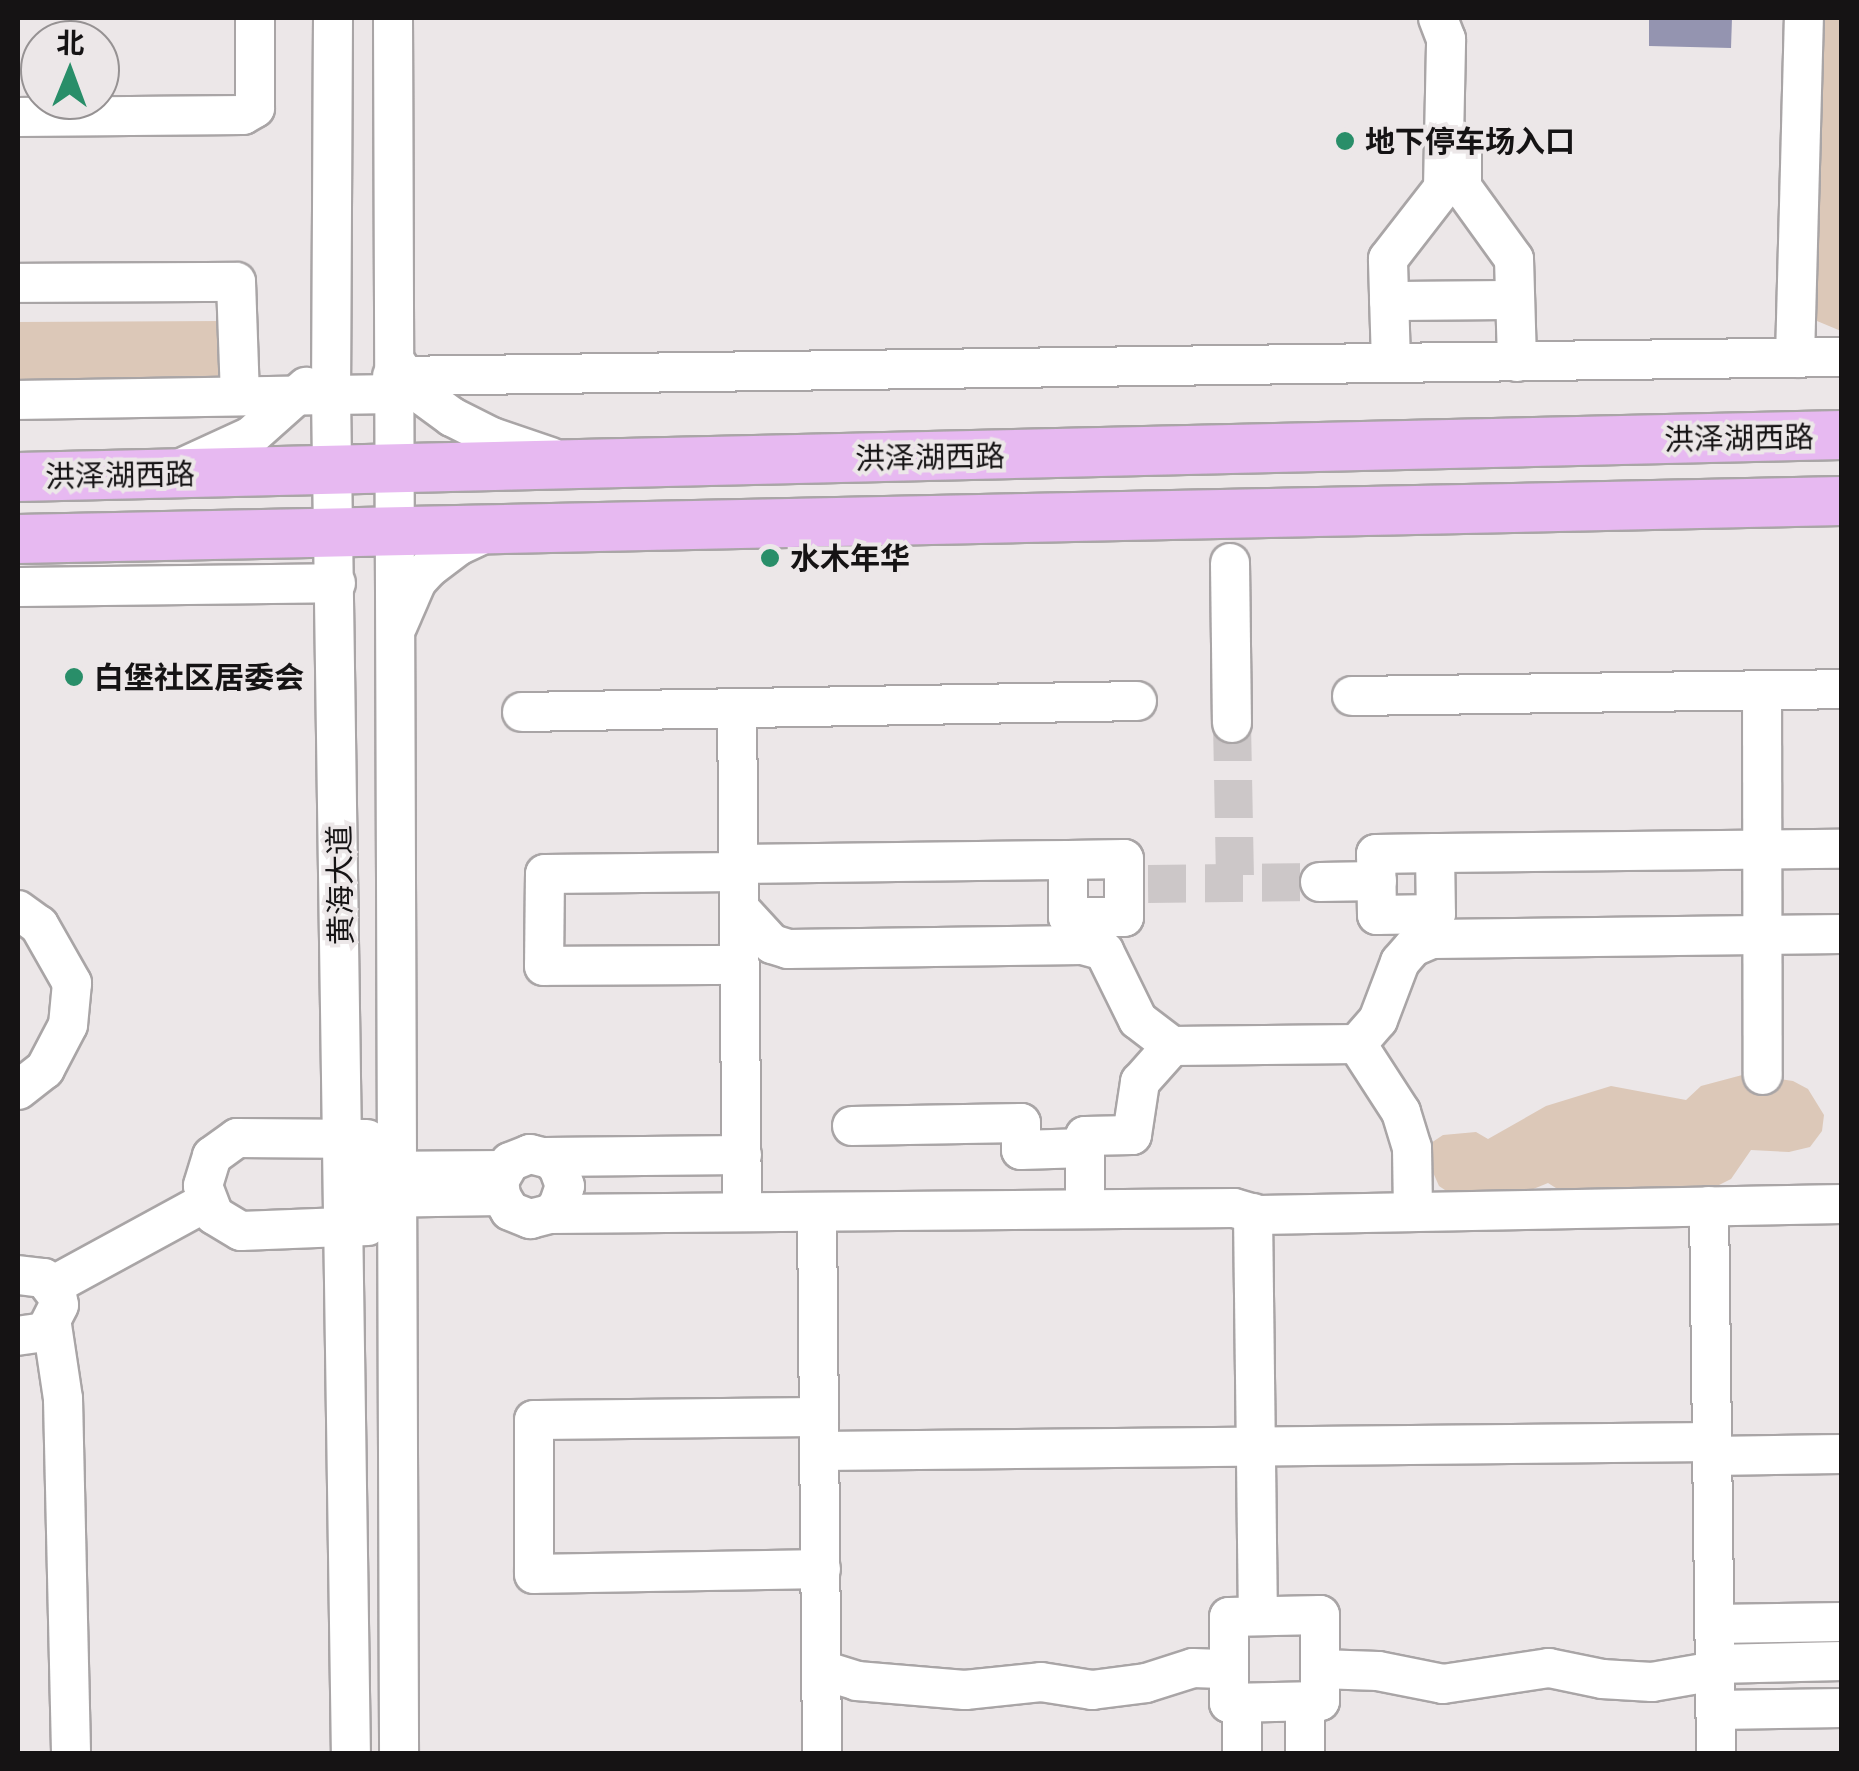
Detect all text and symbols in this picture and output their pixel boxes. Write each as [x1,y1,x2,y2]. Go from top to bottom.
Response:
north arrow [20,20,120,120]
text: 北 [56,23,85,61]
place label: 地下停车场入口 [1365,123,1575,159]
marker: 地下停车场入口 [1334,130,1356,152]
street label: 洪泽湖西路 [1664,419,1814,457]
street label: 洪泽湖西路 [855,438,1005,476]
street label: 洪泽湖西路 [45,456,195,494]
place label: 水木年华 [790,540,910,576]
marker: 水木年华 [759,547,781,569]
place label: 白堡社区居委会 [94,659,304,695]
marker: 白堡社区居委会 [63,666,85,688]
street label: 黄海大道 [321,825,359,945]

